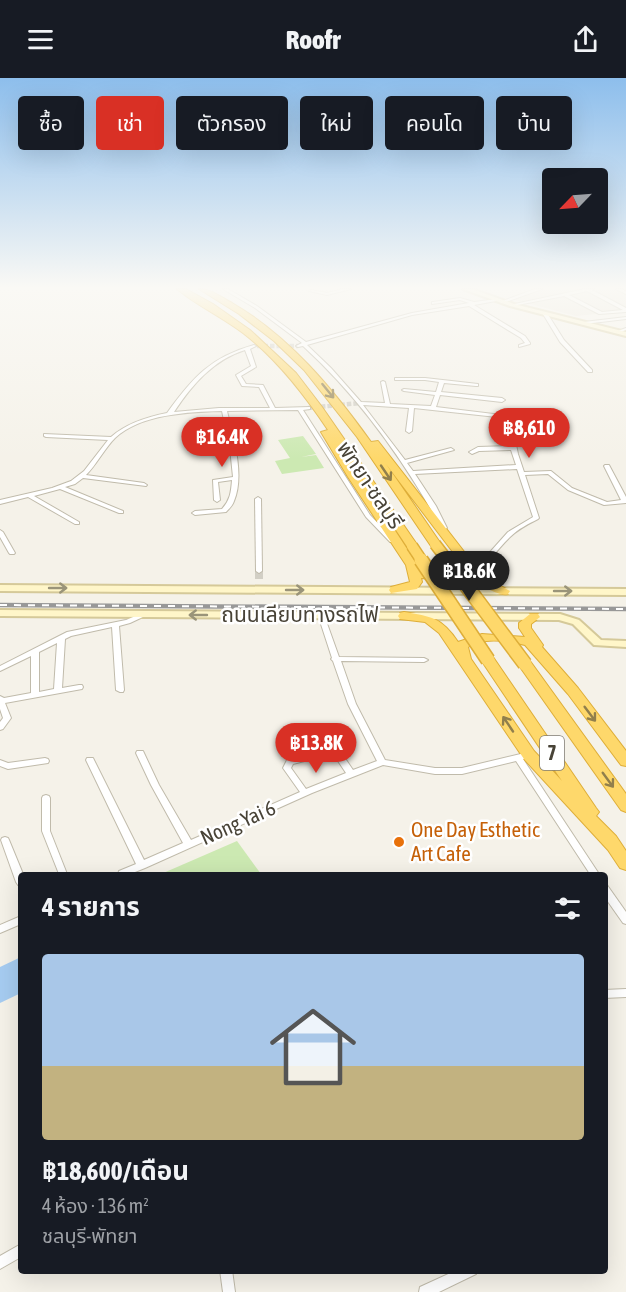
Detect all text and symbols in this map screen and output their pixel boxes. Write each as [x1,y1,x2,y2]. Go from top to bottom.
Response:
icon: menu [24,23,57,56]
icon: share [569,23,602,56]
text: Roofr [286,24,340,55]
chip: ซื้อ [18,96,84,150]
chip: เช่า [96,96,164,150]
chip: ตัวกรอง [176,96,288,150]
chip: ใหม่ [300,96,373,150]
chip: คอนโด [385,96,484,150]
chip: บ้าน [496,96,572,150]
north arrow [542,168,608,234]
map controls [542,168,608,234]
one-way arrow [321,383,334,399]
pin: ฿8,610 [480,408,578,459]
text: ฿8,610 [503,416,555,439]
pin: ฿16.4K [173,417,271,468]
text: ฿16.4K [195,425,249,448]
street label: พัทยา-ชลบุรี [331,436,409,534]
one-way arrow [380,464,392,481]
pin: ฿18.6K [420,551,518,602]
text: ฿18.6K [442,559,496,582]
one-way arrow [48,582,68,594]
one-way arrow [285,584,305,596]
one-way arrow [552,585,572,597]
street label: ถนนเลียบทางรถไฟ [221,602,379,626]
one-way arrow [189,609,209,620]
one-way arrow [584,705,596,721]
one-way arrow [502,716,514,733]
pin: ฿13.8K [267,723,365,774]
text: ฿13.8K [289,731,343,754]
road number: 7 [540,736,564,770]
one-way arrow [602,772,614,788]
street label: Nong Yai 6 [196,795,279,849]
place label: One Day Esthetic Art Cafe [411,817,540,865]
marker: One Day Esthetic Art Cafe [392,835,406,849]
text: 4 รายการ [42,892,140,922]
icon: filters [551,892,584,925]
icon: home [259,993,367,1101]
text: ฿18,600/เดือน [42,1156,189,1186]
text: 4 ห้อง · 136 m² [42,1194,149,1217]
text: ชลบุรี-พัทยา [42,1224,137,1247]

